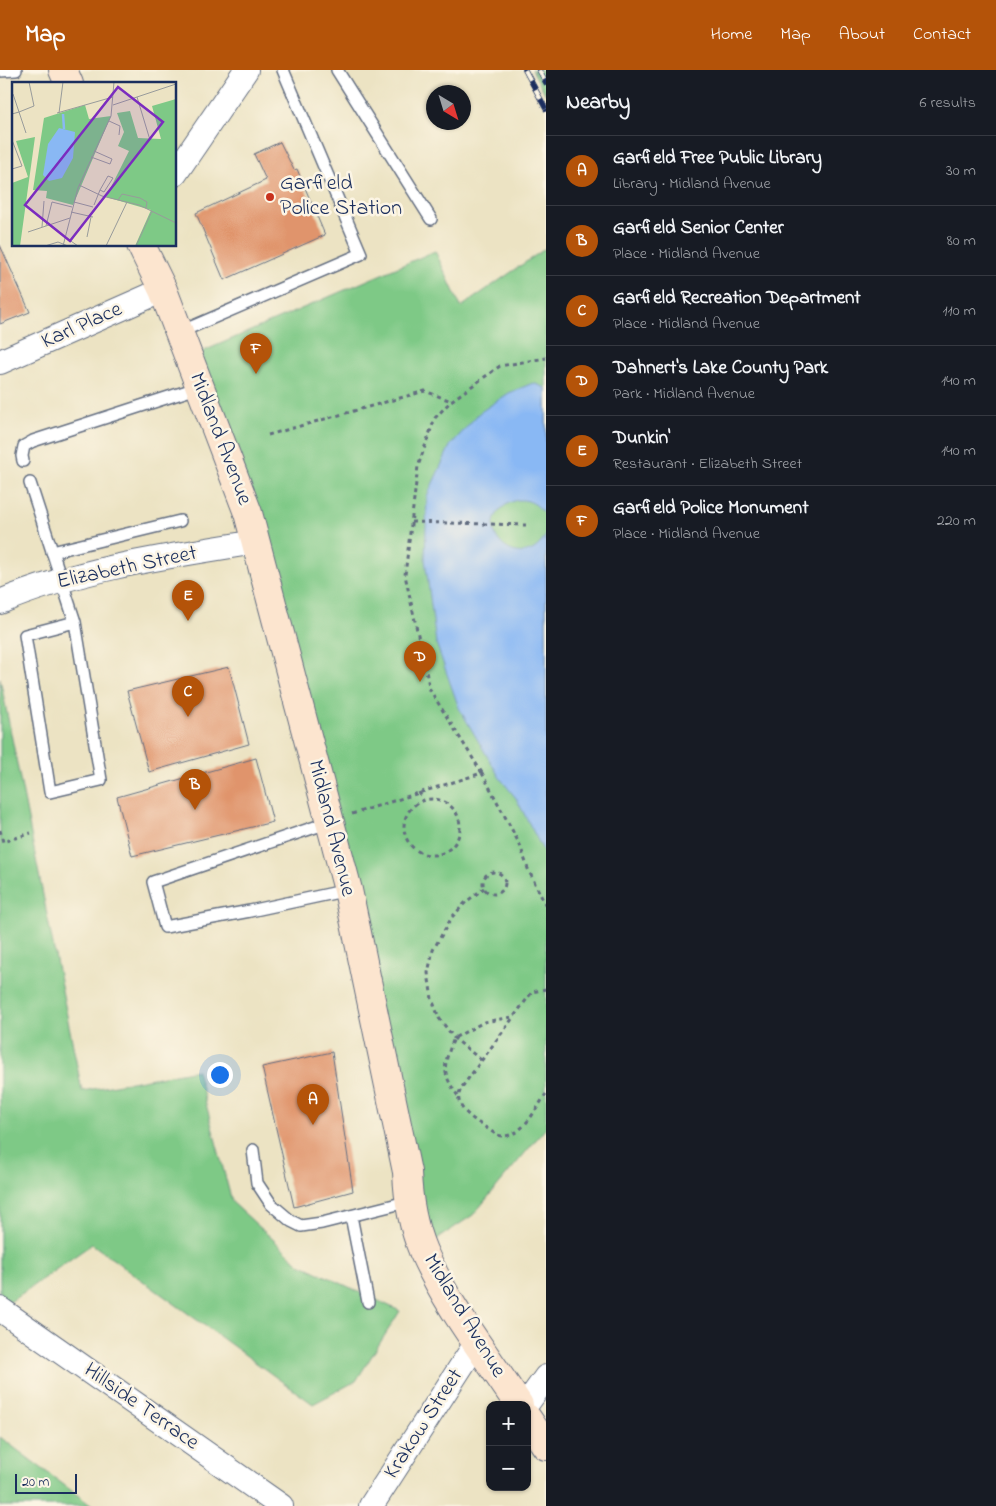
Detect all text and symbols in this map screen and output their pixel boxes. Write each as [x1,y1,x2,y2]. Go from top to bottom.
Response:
text: Map [25,18,66,53]
text: Home [711,22,752,48]
text: Map [780,22,811,48]
text: About [839,22,885,48]
text: Contact [913,22,971,48]
inset map [12,82,176,246]
north arrow [426,85,471,130]
text: Nearby [566,88,630,118]
text: 6 results [919,91,976,115]
text: Garfield Free Public Library [613,145,822,172]
text: A [577,159,587,183]
text: 30 m [946,159,976,183]
place label: Garfield Police Station [280,168,402,225]
text: Library · Midland Avenue [613,172,771,196]
marker: Garfield Police Station [264,191,276,203]
text: Garfield Senior Center [613,215,784,242]
text: B [577,229,587,253]
text: 80 m [947,229,976,253]
text: Place · Midland Avenue [613,242,760,266]
text: Garfield Recreation Department [613,285,861,312]
street label: Karl Place [37,294,128,358]
text: C [578,299,586,323]
text: 110 m [942,299,976,323]
text: Place · Midland Avenue [613,312,760,336]
pin: F [240,333,272,374]
text: Dahnert's Lake County Park [613,355,828,382]
street label: Midland Avenue [180,368,260,510]
text: D [576,369,588,393]
text: 140 m [941,369,976,393]
text: Park · Midland Avenue [613,382,755,406]
text: Dunkin' [613,425,670,452]
text: E [577,439,587,463]
text: 140 m [941,439,976,463]
text: Restaurant · Elizabeth Street [613,452,802,476]
text: Garfield Police Monument [613,495,809,522]
text: F [577,509,587,533]
text: 220 m [937,509,976,533]
text: Place · Midland Avenue [613,522,760,546]
street label: Elizabeth Street [55,540,199,596]
pin: E [172,580,204,621]
pin: D [404,641,436,682]
pin: C [172,676,204,717]
street label: Midland Avenue [299,756,363,900]
pin: B [179,769,211,810]
your location [207,1062,233,1088]
pin: A [297,1084,329,1125]
street label: Midland Avenue [414,1248,514,1384]
street label: Hillside Terrace [77,1355,205,1459]
street label: Krakow Street [376,1362,472,1485]
map controls [486,1401,531,1491]
button: + [486,1401,531,1446]
button: − [486,1446,531,1491]
scale bar [15,1471,78,1494]
text: 20 m [22,1472,49,1493]

